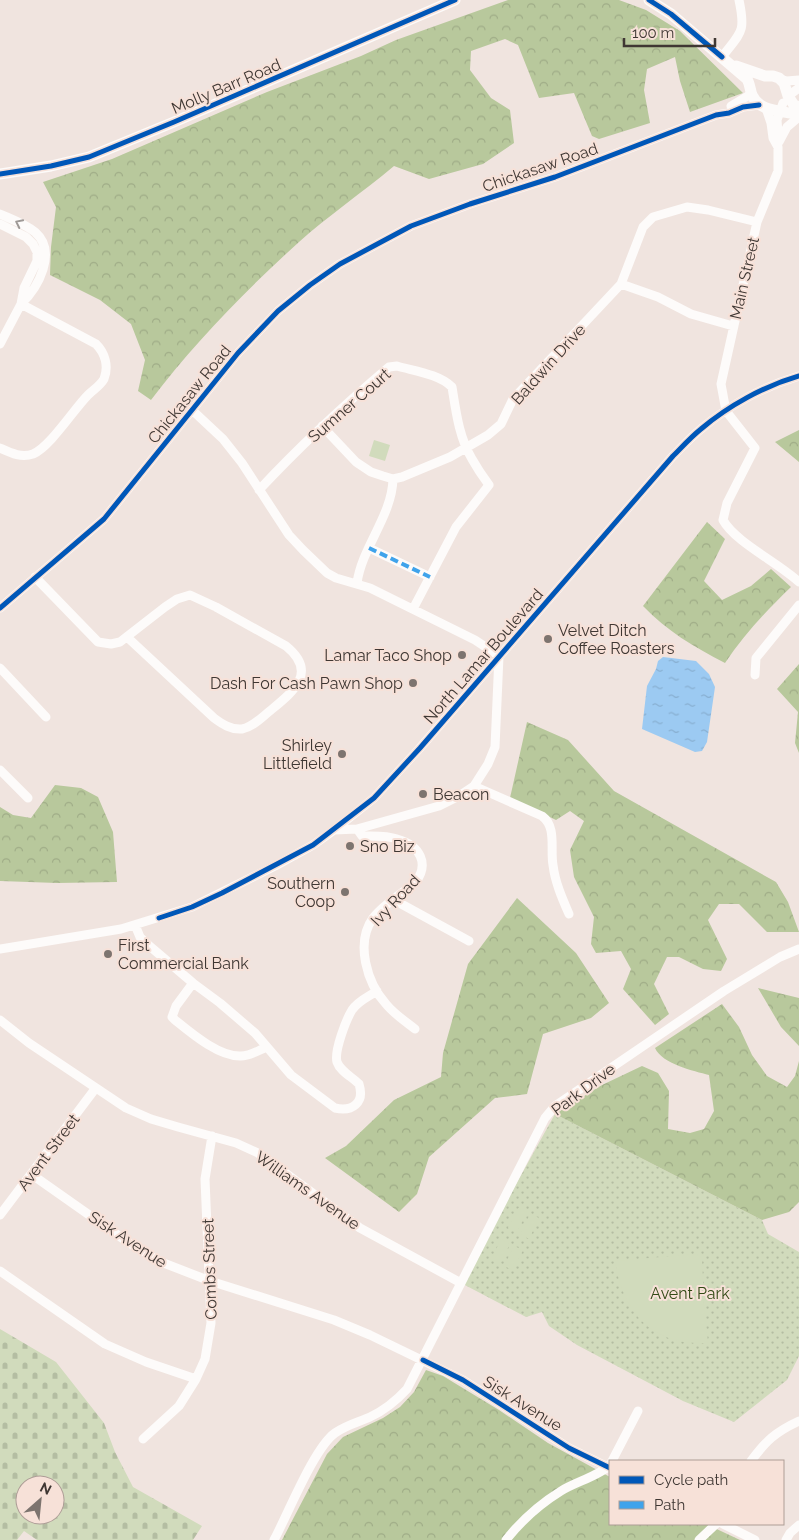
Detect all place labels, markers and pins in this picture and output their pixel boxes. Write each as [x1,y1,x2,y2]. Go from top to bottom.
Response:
place label: Velvet Ditch Coffee Roasters [558,621,675,658]
marker: Velvet Ditch Coffee Roasters [542,633,554,645]
place label: Lamar Taco Shop [324,646,452,665]
marker: Lamar Taco Shop [456,649,468,661]
place label: Dash For Cash Pawn Shop [210,674,403,693]
marker: Dash For Cash Pawn Shop [407,677,419,689]
place label: Shirley Littlefield [263,736,332,773]
marker: Shirley Littlefield [336,748,348,760]
place label: Beacon [433,785,489,804]
marker: Beacon [417,788,429,800]
place label: Sno Biz [360,837,415,856]
marker: Sno Biz [344,840,356,852]
place label: Southern Coop [267,874,335,911]
marker: Southern Coop [339,886,351,898]
place label: First Commercial Bank [118,936,249,973]
marker: First Commercial Bank [102,948,114,960]

